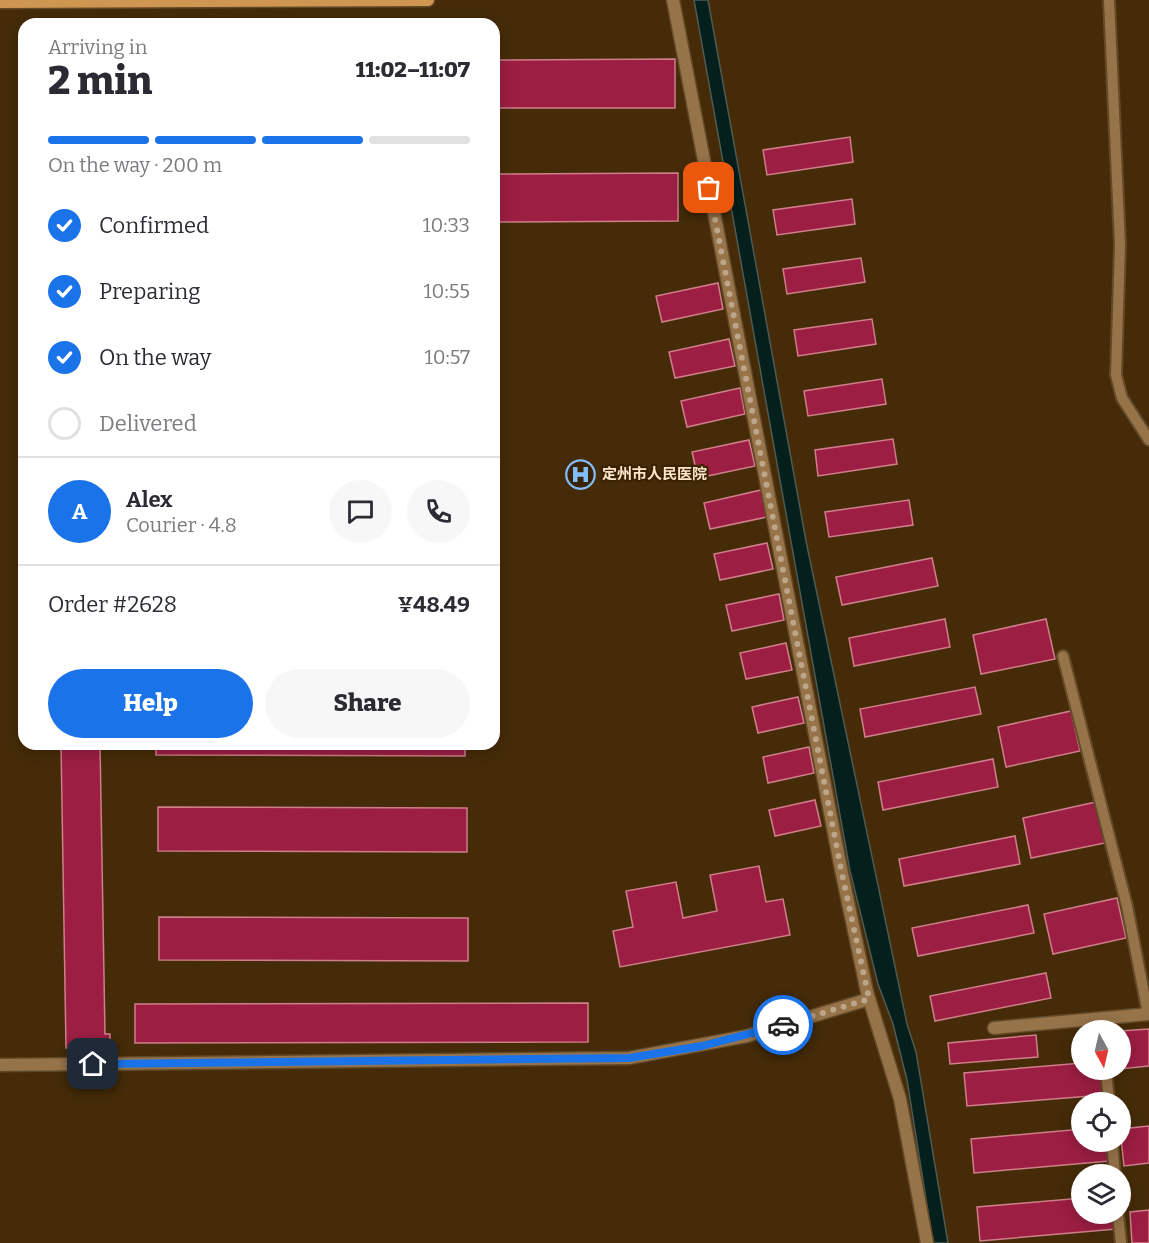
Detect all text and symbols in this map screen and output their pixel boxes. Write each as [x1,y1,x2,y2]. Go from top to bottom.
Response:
text: Arriving in [48,35,147,59]
text: 11:02–11:07 [356,56,470,83]
text: 2 min [48,58,152,104]
text: On the way · 200 m [48,153,222,177]
pin [683,162,734,213]
icon: bag [692,171,725,204]
icon: check [48,209,81,242]
text: Confirmed [99,212,209,239]
text: 10:33 [422,213,470,237]
icon: check [48,275,81,308]
text: Preparing [99,278,201,305]
text: 10:55 [423,279,470,303]
icon: check [48,341,81,374]
text: On the way [99,344,211,371]
text: 10:57 [425,345,470,369]
text: Delivered [99,410,197,437]
hospital icon: 定州市人民医院 [565,458,597,490]
place label: 定州市人民医院 [602,465,707,483]
button: chat [329,480,392,543]
button: phone [407,480,470,543]
text: Alex [126,486,172,513]
text: A [72,498,87,525]
text: Courier · 4.8 [126,513,237,537]
text: Order #2628 [48,591,177,618]
text: ¥48.49 [398,591,470,618]
button: Help [48,669,253,738]
button: Share [265,669,470,738]
courier [753,995,813,1055]
icon: car [767,1009,800,1042]
north arrow [1071,1020,1131,1080]
map controls [1071,1020,1131,1224]
pin [67,1038,118,1089]
icon: home [76,1047,109,1080]
button: locate [1071,1092,1131,1152]
button: layers [1071,1164,1131,1224]

